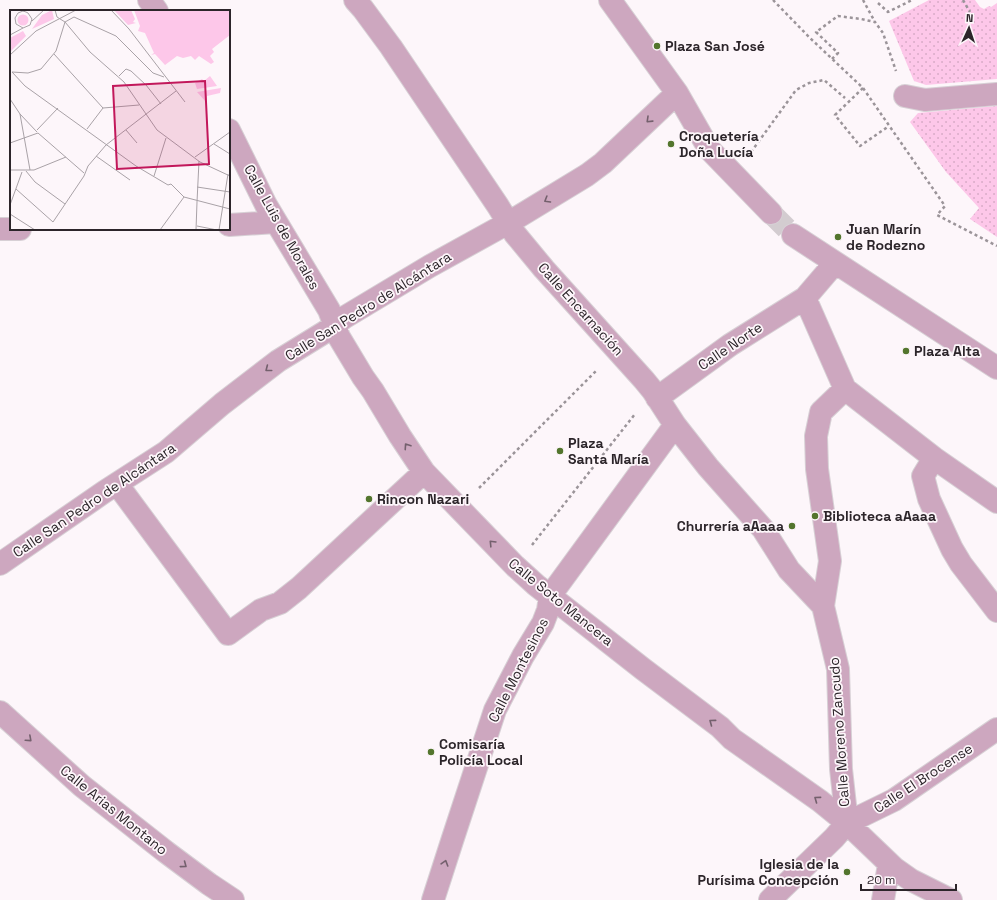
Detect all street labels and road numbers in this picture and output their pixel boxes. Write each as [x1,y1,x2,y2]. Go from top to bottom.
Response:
street label: Calle Luis de Morales [240,161,324,293]
street label: Calle San Pedro de Alcántara [282,247,454,365]
street label: Calle Encarnación [534,259,628,359]
street label: Calle Norte [695,318,765,374]
street label: Calle San Pedro de Alcántara [9,439,179,561]
street label: Calle Soto Mancera [505,554,617,650]
street label: Calle Montesinos [484,615,552,725]
street label: Calle Moreno Zancudo [825,657,853,807]
street label: Calle El Brocense [870,739,976,817]
street label: Calle Arias Montano [57,761,171,859]

